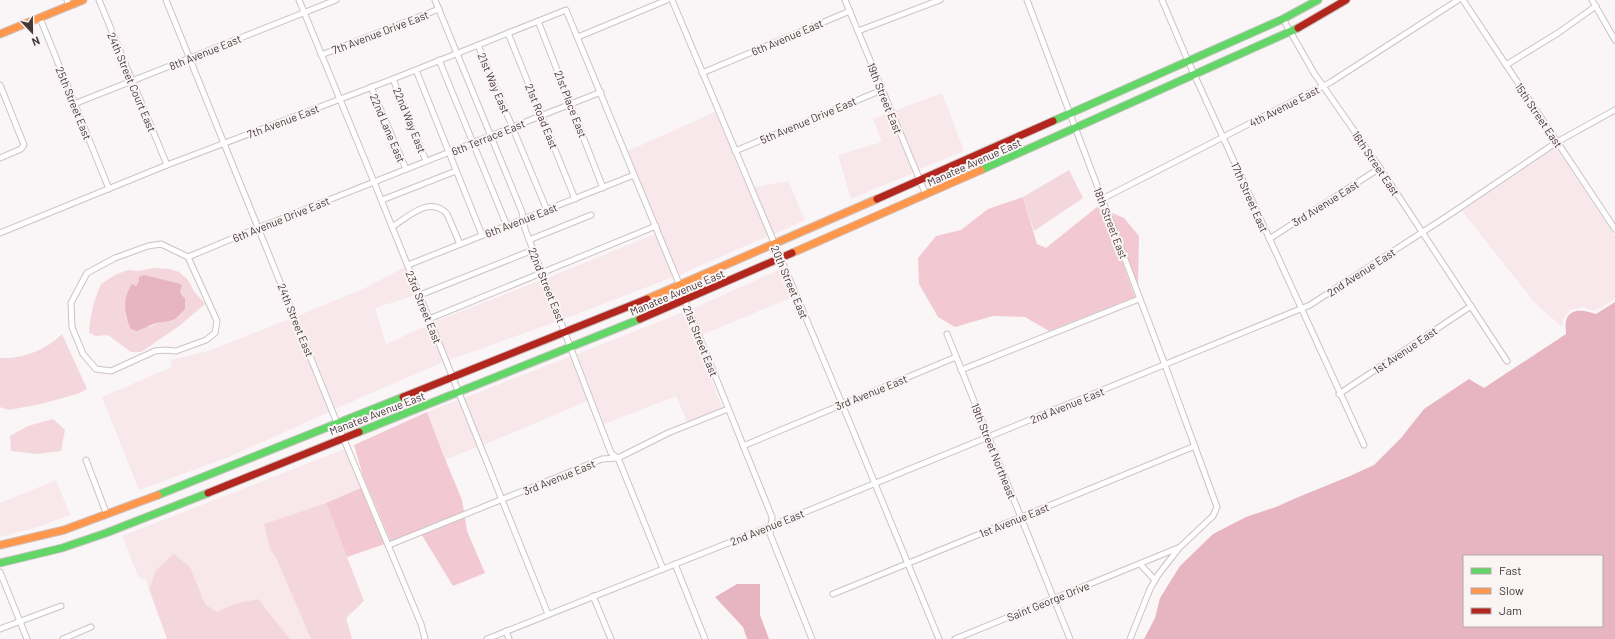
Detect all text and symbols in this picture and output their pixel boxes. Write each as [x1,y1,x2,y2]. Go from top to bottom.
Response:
street label: 7th Avenue Drive East [330,8,430,56]
north arrow [12,12,52,52]
street label: 6th Avenue East [749,16,825,58]
street label: 24th Street Court East [105,30,159,134]
street label: 8th Avenue East [167,32,243,72]
text: N [30,34,42,49]
street label: 21st Way East [475,51,513,115]
street label: 19th Street East [865,61,905,135]
street label: 25th Street East [53,65,95,141]
street label: 21st Place East [552,68,590,140]
street label: 15th Street East [1513,80,1565,150]
street label: 21st Road East [523,81,561,151]
street label: 4th Avenue East [1247,83,1321,129]
street label: 22nd Way East [391,85,429,155]
street label: 22nd Lane East [368,92,408,164]
street label: 5th Avenue Drive East [758,94,858,146]
street label: 7th Avenue East [245,101,321,141]
street label: 6th Terrace East [449,116,527,158]
street label: 16th Street East [1350,128,1402,198]
street label: Manatee Avenue East [925,135,1023,189]
street label: 17th Street East [1229,160,1271,234]
street label: 3rd Avenue East [1289,177,1361,229]
street label: 18th Street East [1091,185,1131,261]
street label: 6th Avenue Drive East [231,194,331,244]
street label: 6th Avenue East [483,200,559,240]
street label: 20th Street East [769,244,811,320]
street label: 2nd Avenue East [1324,245,1398,299]
street label: 22nd Street East [526,246,568,324]
street label: Manatee Avenue East [628,266,726,318]
street label: 23rd Street East [403,269,445,345]
street label: 24th Street East [275,281,317,359]
street label: 21st Street East [681,304,721,378]
street label: 1st Avenue East [1371,324,1439,376]
street label: 3rd Avenue East [833,372,909,412]
street label: 2nd Avenue East [1028,384,1106,426]
street label: Manatee Avenue East [327,389,427,437]
street label: 19th Street Northeast [969,401,1019,501]
street label: 3rd Avenue East [521,457,597,497]
street label: 1st Avenue East [977,500,1051,540]
street label: 2nd Avenue East [728,506,806,548]
legend [1463,555,1603,627]
text: Fast [1499,563,1522,577]
street label: Saint George Drive [1005,578,1091,623]
text: Slow [1499,583,1524,597]
text: Jam [1499,603,1522,617]

